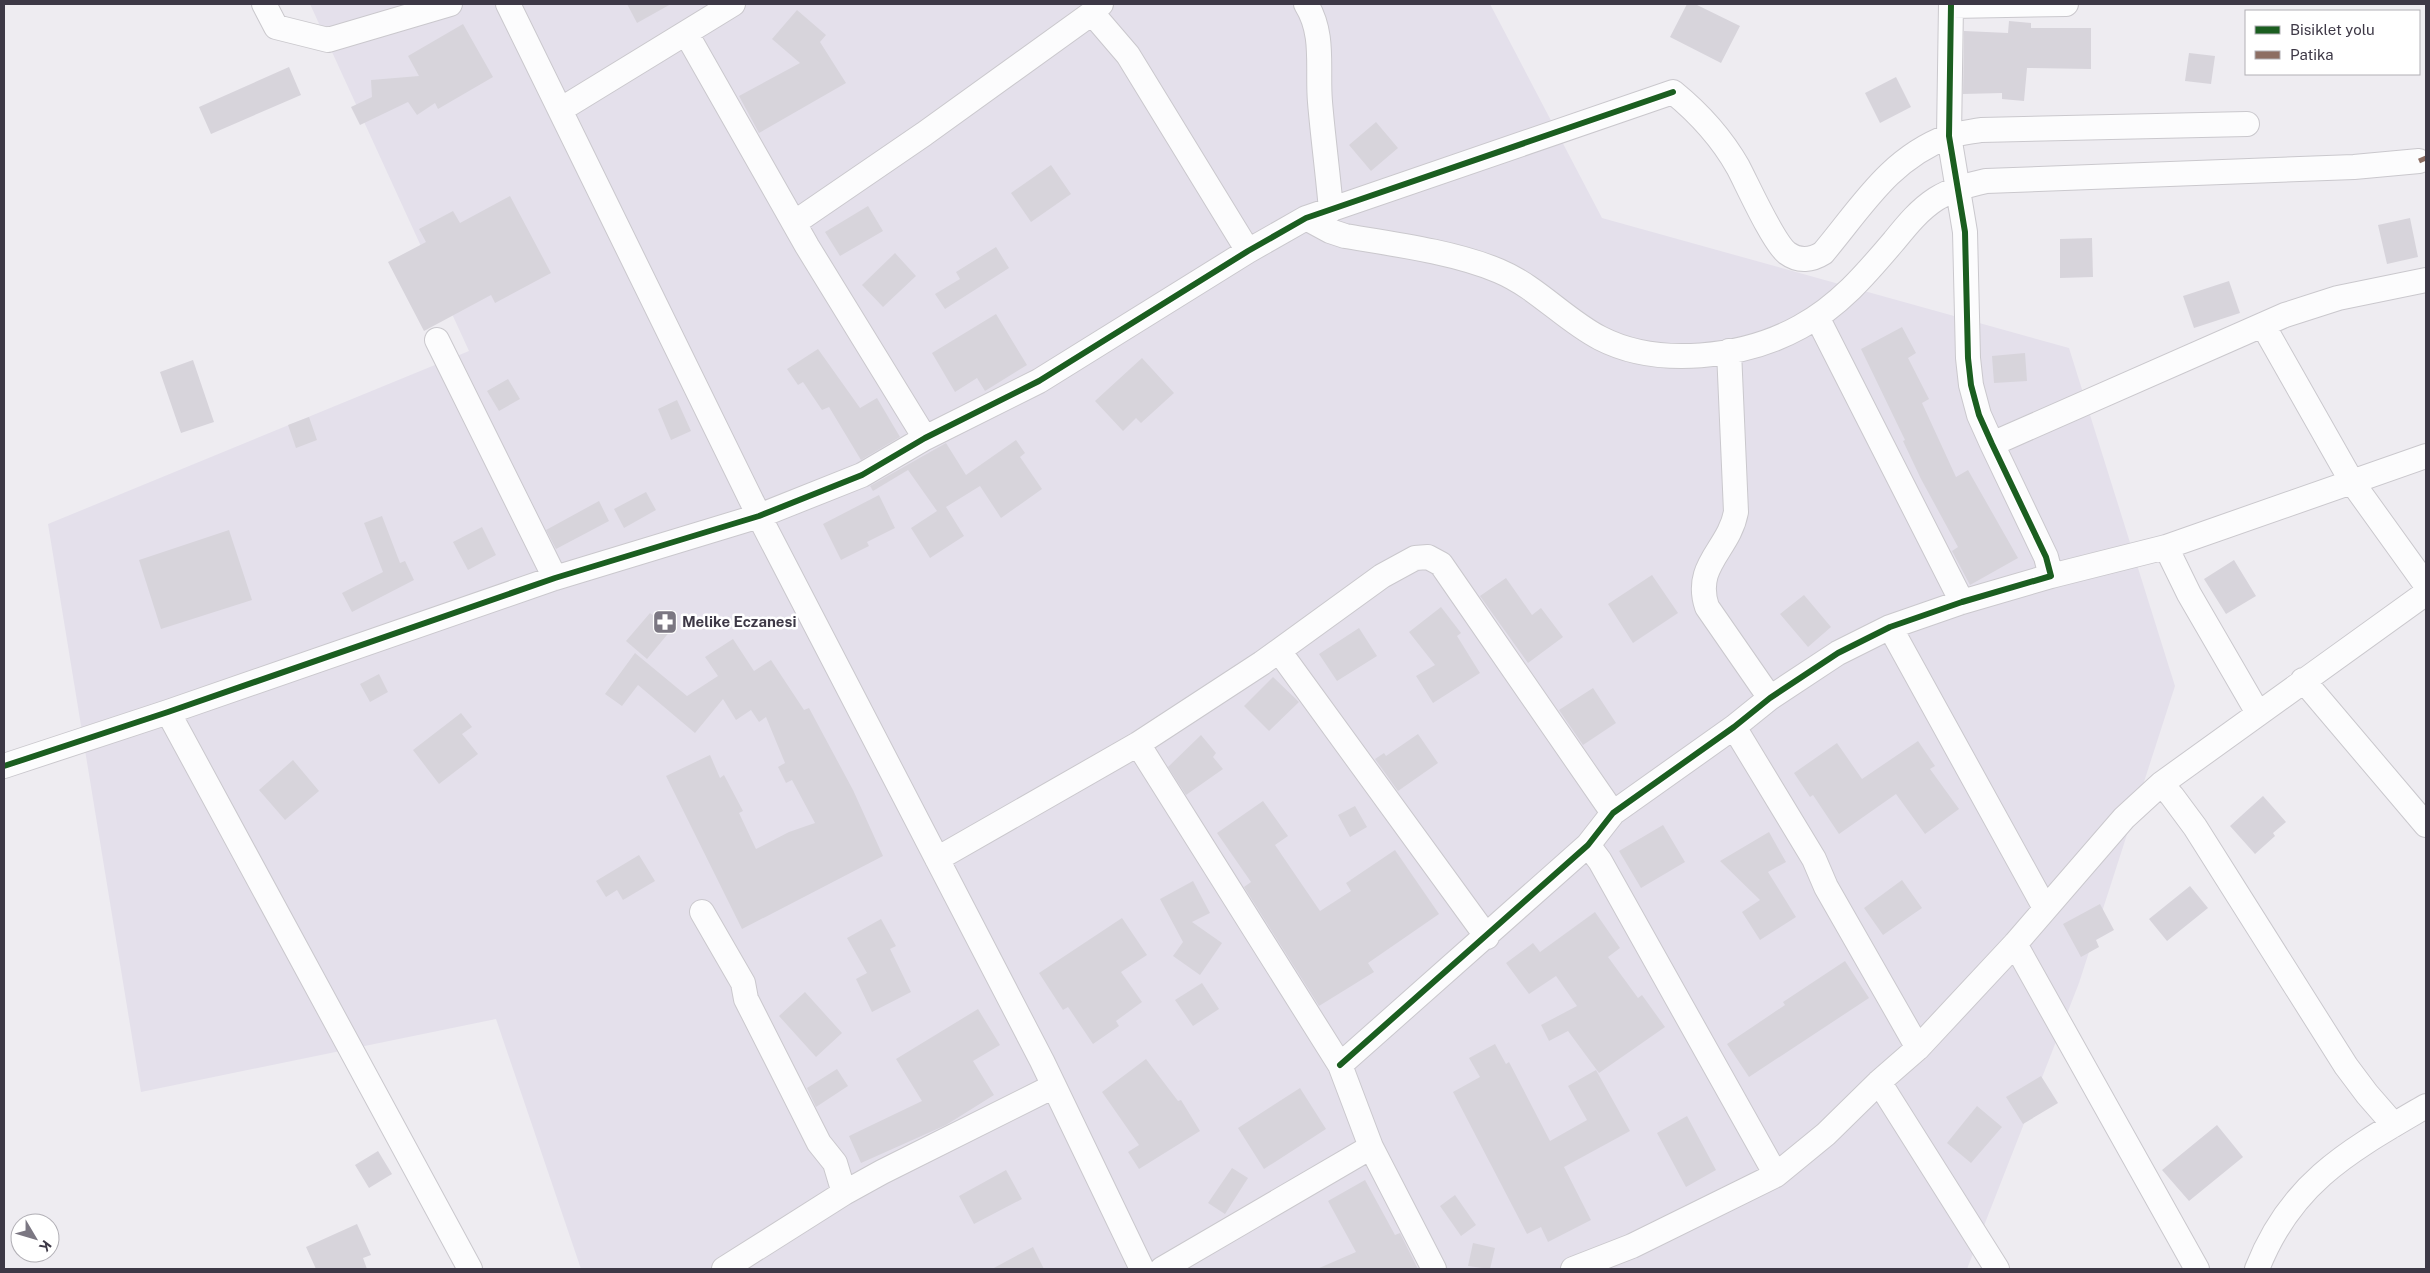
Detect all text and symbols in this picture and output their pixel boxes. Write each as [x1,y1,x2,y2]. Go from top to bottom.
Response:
legend [2245,10,2420,75]
text: Bisiklet yolu [2290,21,2375,38]
text: Patika [2290,46,2334,63]
pharmacy icon: Melike Eczanesi [652,609,678,635]
place label: Melike Eczanesi [682,613,796,630]
north arrow [10,1213,60,1263]
text: K [36,1237,55,1255]

